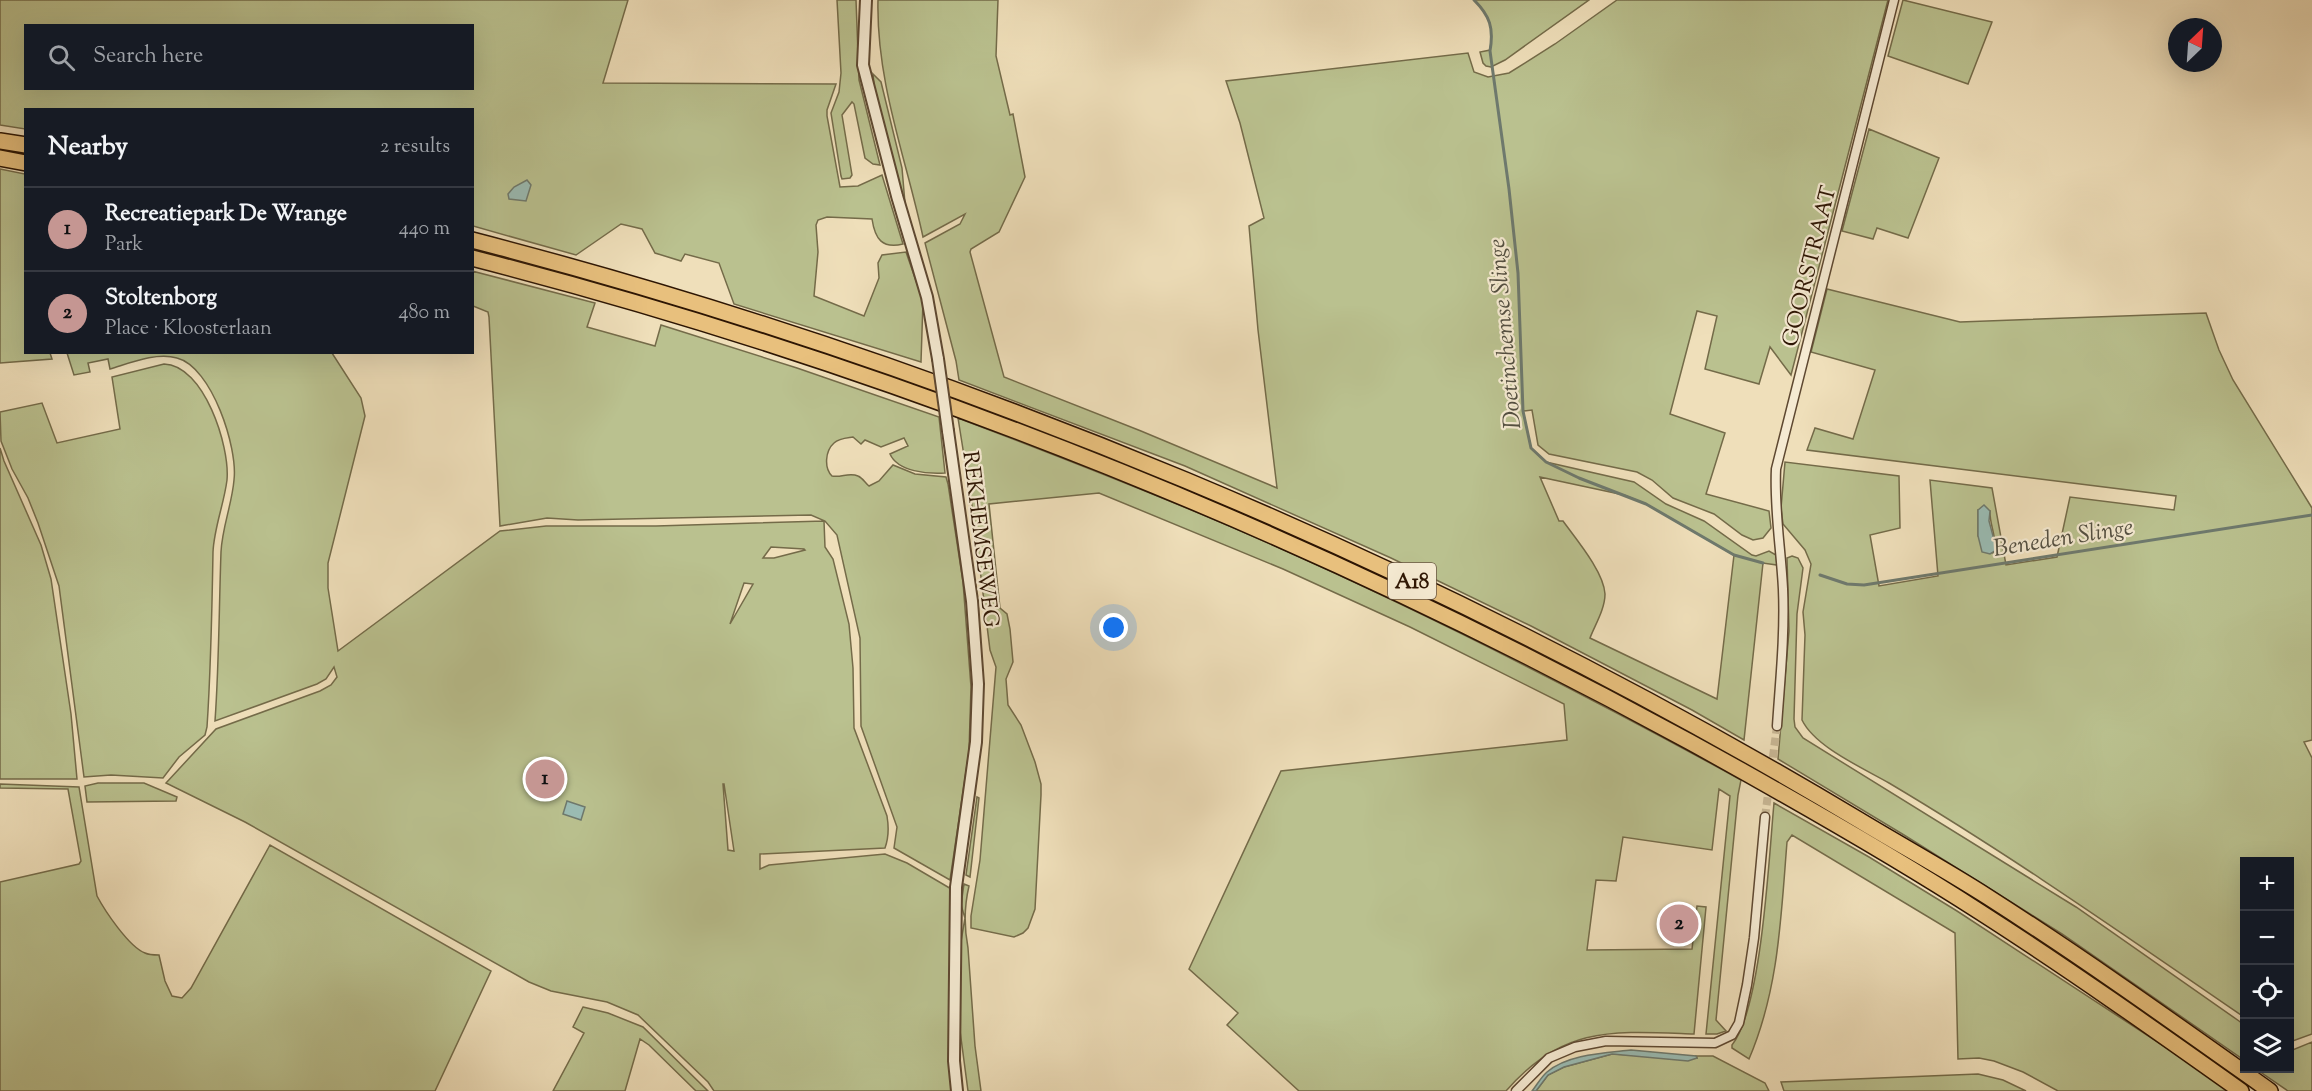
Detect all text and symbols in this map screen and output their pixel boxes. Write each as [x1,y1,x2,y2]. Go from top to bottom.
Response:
north arrow [2168,18,2222,72]
search box [24,24,474,90]
icon: search [45,41,78,74]
text: Search here [93,41,203,73]
text: Nearby [48,129,128,166]
text: 2 results [380,133,450,162]
street label: GOORSTRAAT [1775,182,1846,350]
text: Recreatiepark De Wrange [105,199,347,231]
text: 1 [64,215,71,244]
text: 440 m [399,215,450,244]
text: Park [105,231,143,260]
water label: Doetinchemse Slinge [1481,237,1531,430]
text: Stoltenborg [105,283,217,315]
text: 2 [63,299,72,328]
text: 480 m [399,299,450,328]
text: Place · Kloosterlaan [105,315,272,344]
street label: REKHEMSEWEG [952,449,1006,630]
water label: Beneden Slinge [1991,511,2136,567]
road number: A18 [1388,563,1436,599]
your location [1099,613,1128,642]
pin: 1 [526,756,564,802]
map controls [2240,857,2294,1073]
button: + [2240,857,2294,911]
pin: 2 [1660,902,1698,946]
button: − [2240,911,2294,965]
button: locate [2240,965,2294,1019]
button: layers [2240,1019,2294,1073]

